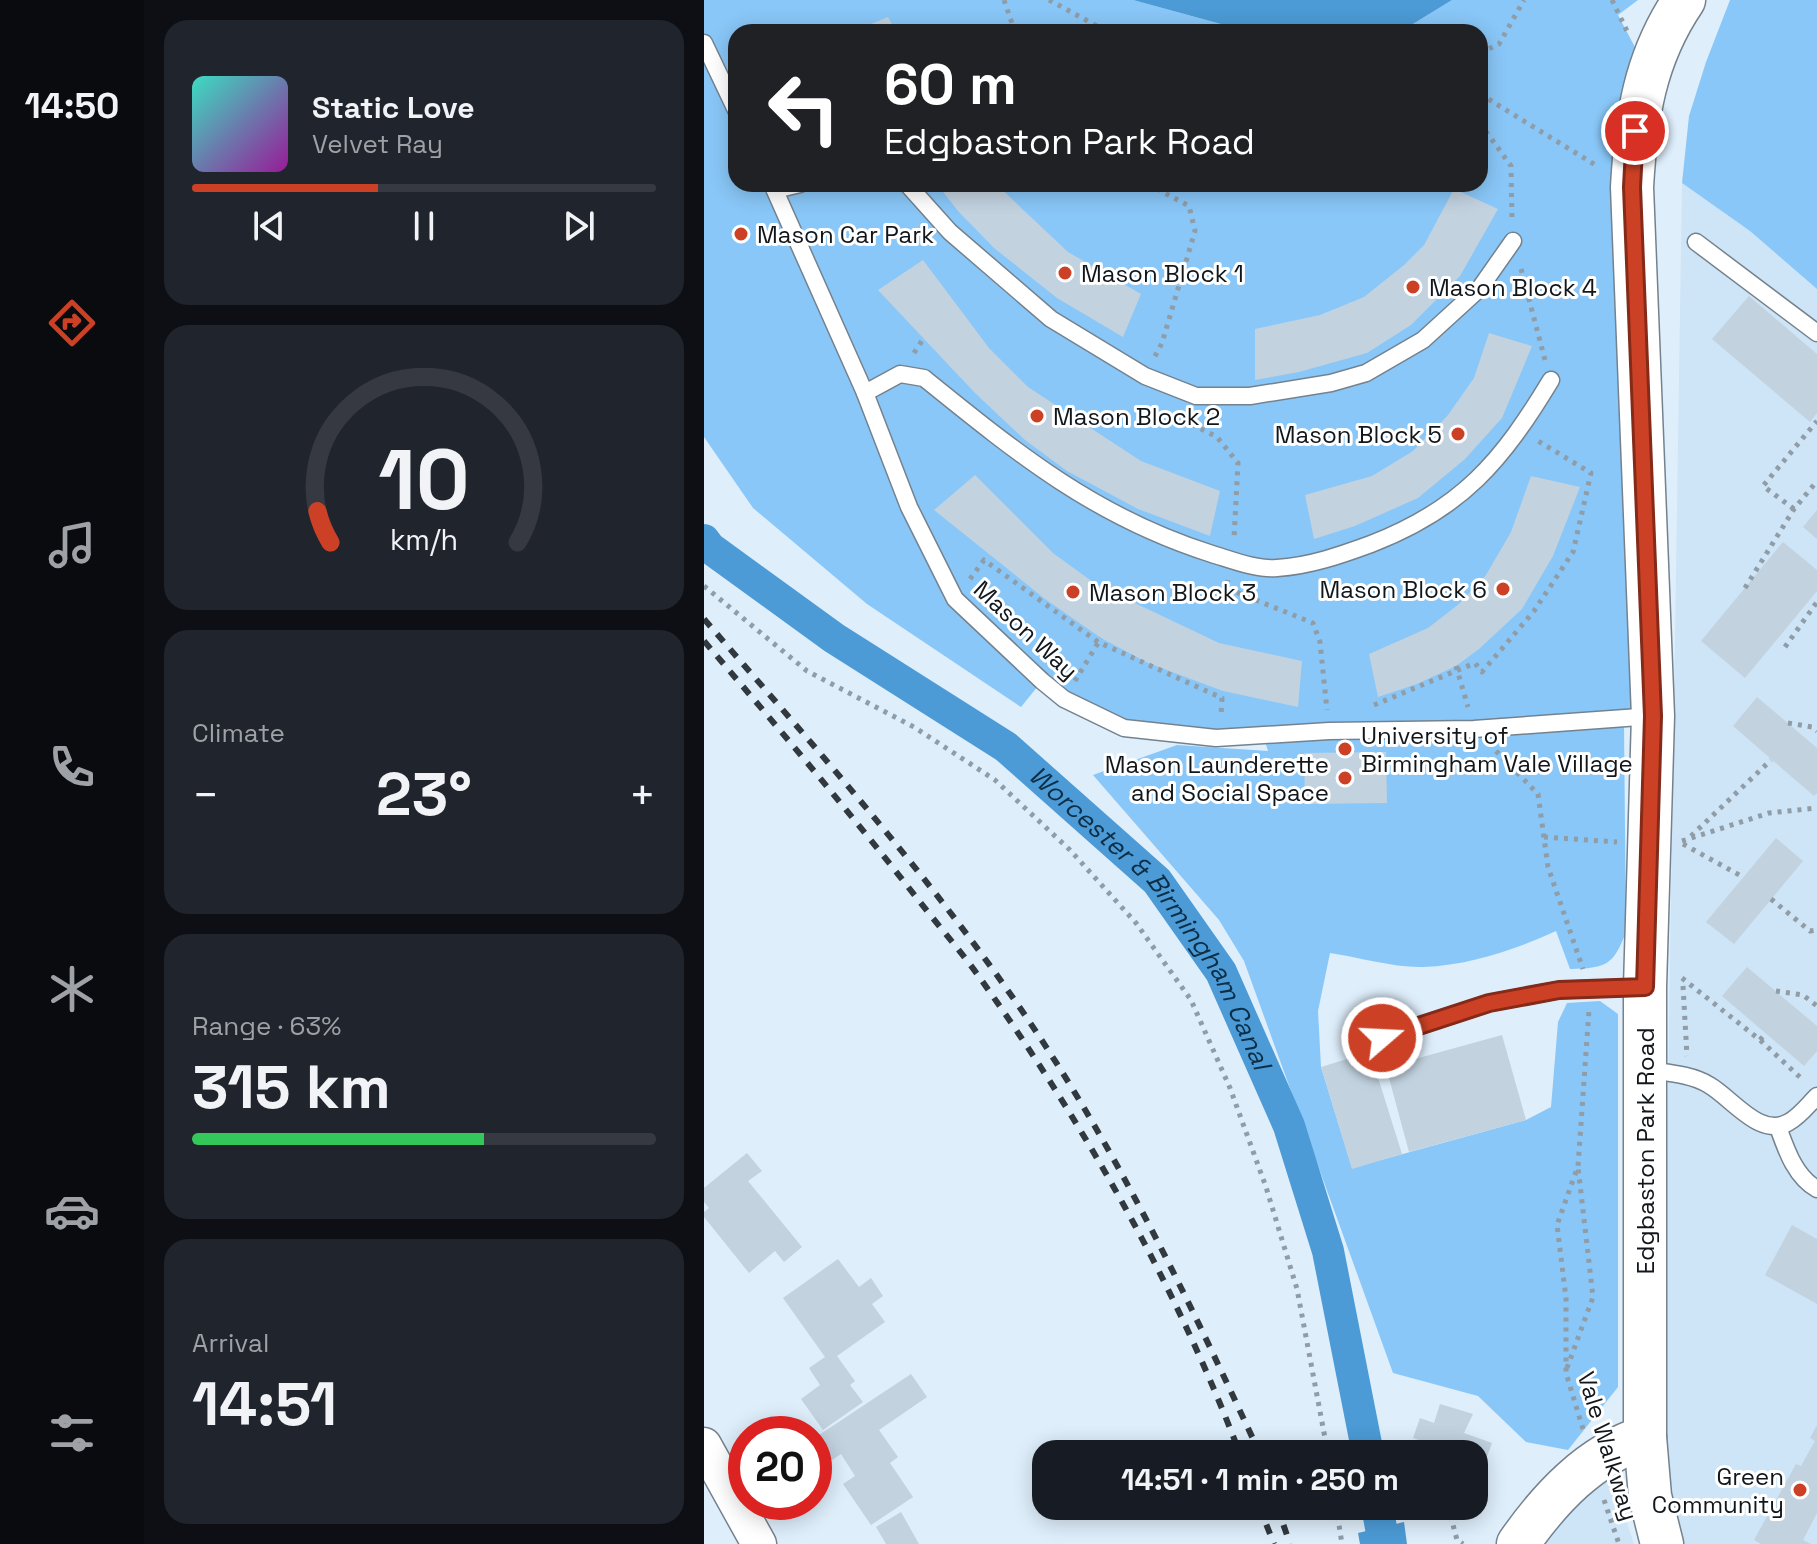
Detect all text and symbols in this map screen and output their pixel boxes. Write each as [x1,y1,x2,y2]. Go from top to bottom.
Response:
text: 60 m [884,49,1017,120]
icon: left [752,56,856,160]
text: 14:50 [25,83,119,129]
text: Static Love [312,88,475,127]
pin [1601,97,1669,165]
icon: arrive [1613,109,1657,153]
text: Edgbaston Park Road [884,119,1255,165]
text: Velvet Ray [312,127,443,161]
icon: previous [247,204,291,248]
icon: pause [402,204,446,248]
icon: next [557,204,601,248]
place label: Mason Car Park [757,219,934,250]
marker: Mason Car Park [732,225,750,243]
place label: Mason Block 1 [1081,258,1244,289]
marker: Mason Block 1 [1056,264,1074,282]
place label: Mason Block 4 [1429,272,1597,303]
marker: Mason Block 4 [1404,278,1422,296]
icon: directions [44,295,100,351]
place label: Mason Block 2 [1053,401,1220,432]
marker: Mason Block 2 [1028,407,1046,425]
place label: Mason Block 5 [1275,419,1442,450]
marker: Mason Block 5 [1449,425,1467,443]
text: 10 [378,427,470,533]
icon: music [44,517,100,573]
text: km/h [390,522,458,558]
street label: Mason Way [967,574,1085,686]
place label: Mason Block 6 [1319,574,1487,605]
place label: Mason Block 3 [1089,577,1256,608]
marker: Mason Block 6 [1494,580,1512,598]
marker: Mason Block 3 [1064,583,1082,601]
text: Climate [192,716,285,750]
place label: University of Birmingham Vale Village [1361,720,1633,779]
icon: phone [44,739,100,795]
marker: University of Birmingham Vale Village [1336,740,1354,758]
place label: Mason Launderette and Social Space [1105,749,1329,808]
text: 23° [376,756,472,833]
water label: Worcester & Birmingham Canal [1022,758,1280,1077]
text: − [192,767,219,823]
text: + [629,767,656,823]
marker: Mason Launderette and Social Space [1336,769,1354,787]
icon: climate [44,961,100,1017]
position arrow [1340,996,1424,1080]
text: Range · 63% [192,1009,341,1043]
street label: Edgbaston Park Road [1630,1027,1661,1275]
text: 315 km [192,1049,391,1126]
icon: car [44,1183,100,1239]
text: Arrival [192,1326,269,1360]
text: 14:51 [192,1366,337,1443]
street label: Vale Walkway [1571,1368,1645,1524]
icon: filters [44,1405,100,1461]
speed limit sign: 20 [728,1416,832,1520]
text: 14:51 · 1 min · 250 m [1121,1460,1399,1499]
place label: Green Community [1652,1461,1784,1520]
marker: Green Community [1791,1481,1809,1499]

